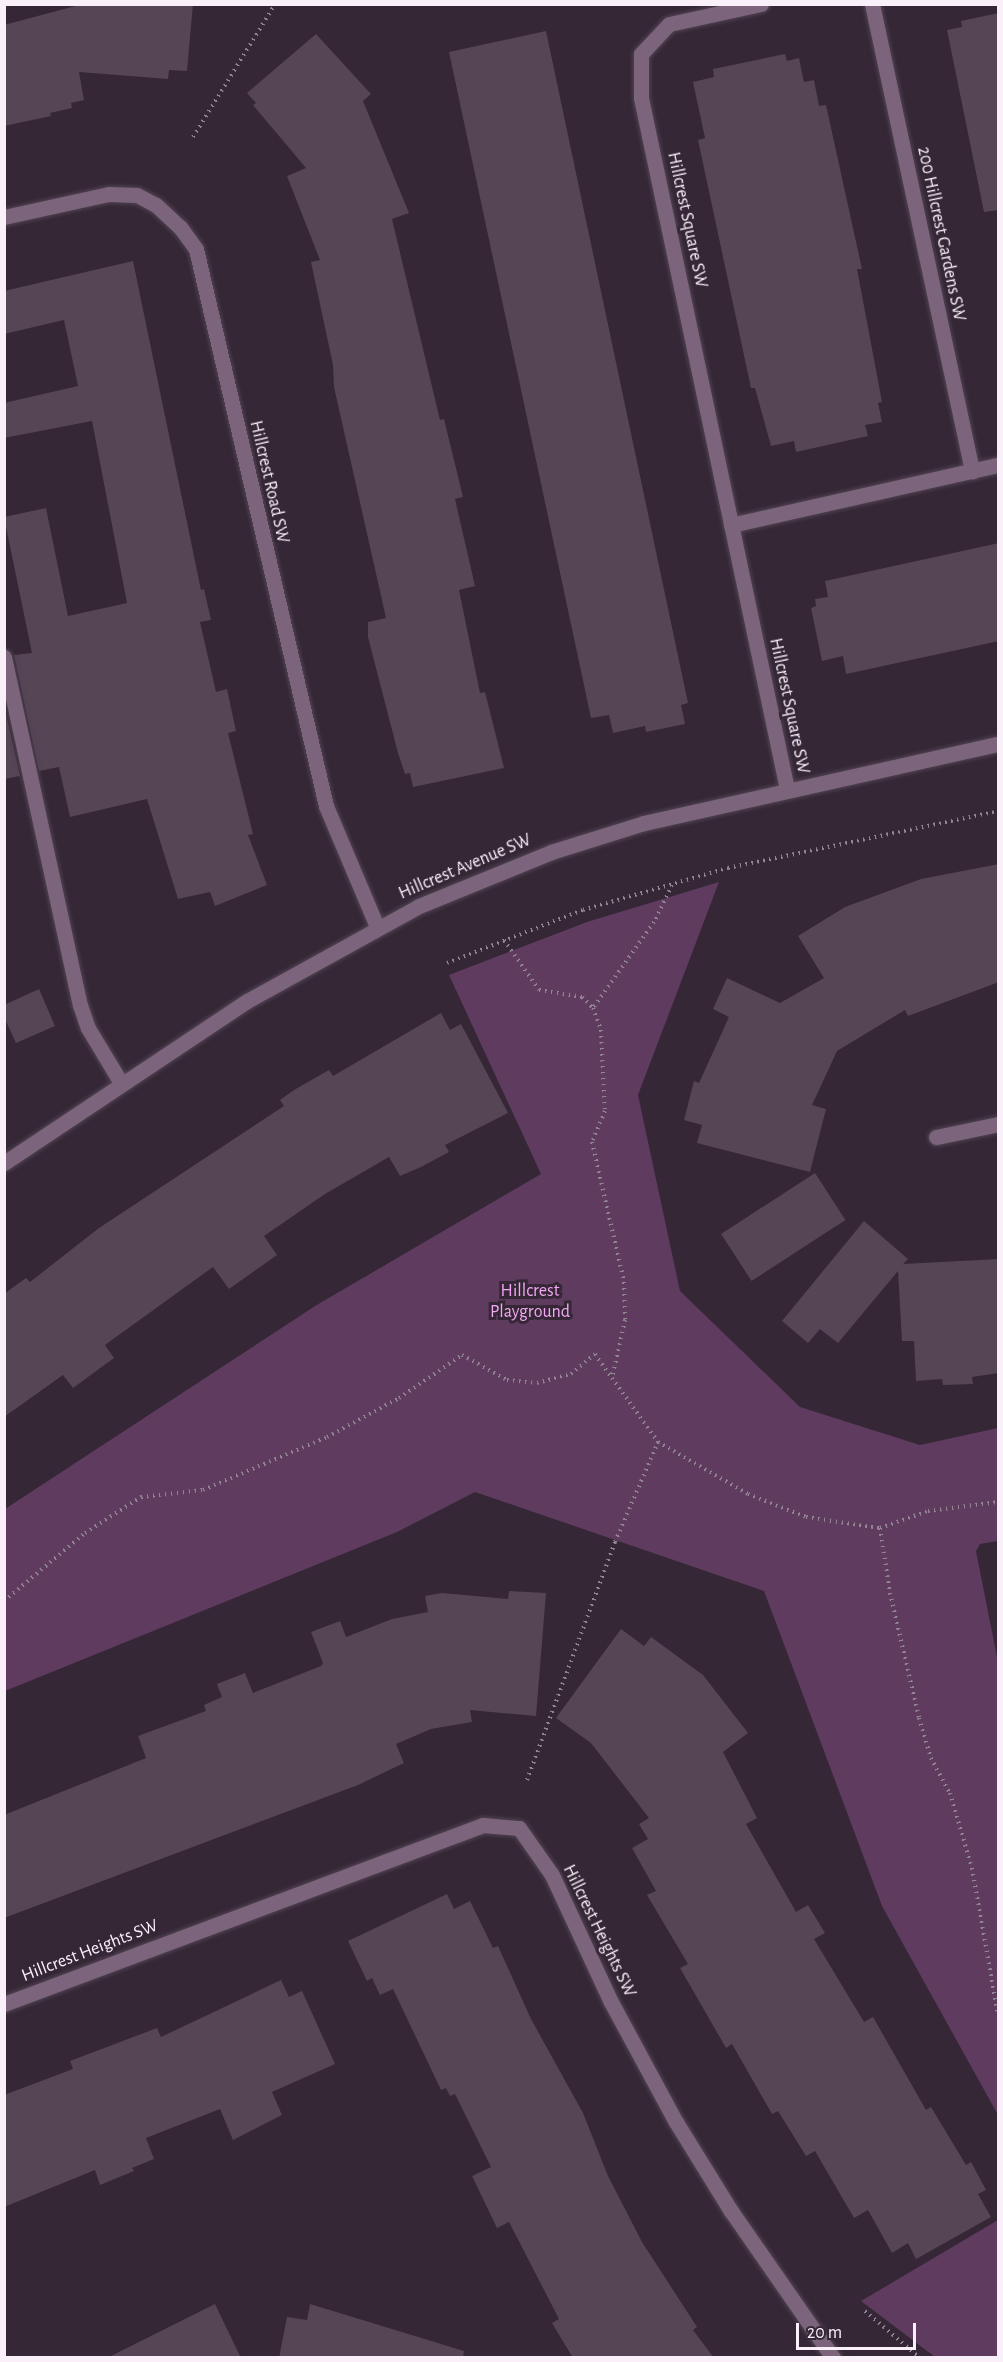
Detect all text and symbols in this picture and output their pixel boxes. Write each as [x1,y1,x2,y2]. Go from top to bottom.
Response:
street label: 200 Hillcrest Gardens SW [912,145,970,323]
street label: Hillcrest Square SW [662,150,712,290]
street label: Hillcrest Road SW [244,419,294,545]
street label: Hillcrest Square SW [764,636,814,776]
street label: Hillcrest Avenue SW [396,829,534,905]
park label: Hillcrest Playground [490,1281,570,1324]
street label: Hillcrest Heights SW [558,1861,640,2001]
street label: Hillcrest Heights SW [19,1915,161,1987]
scale bar [799,2311,919,2349]
text: 20 m [807,2324,842,2342]

